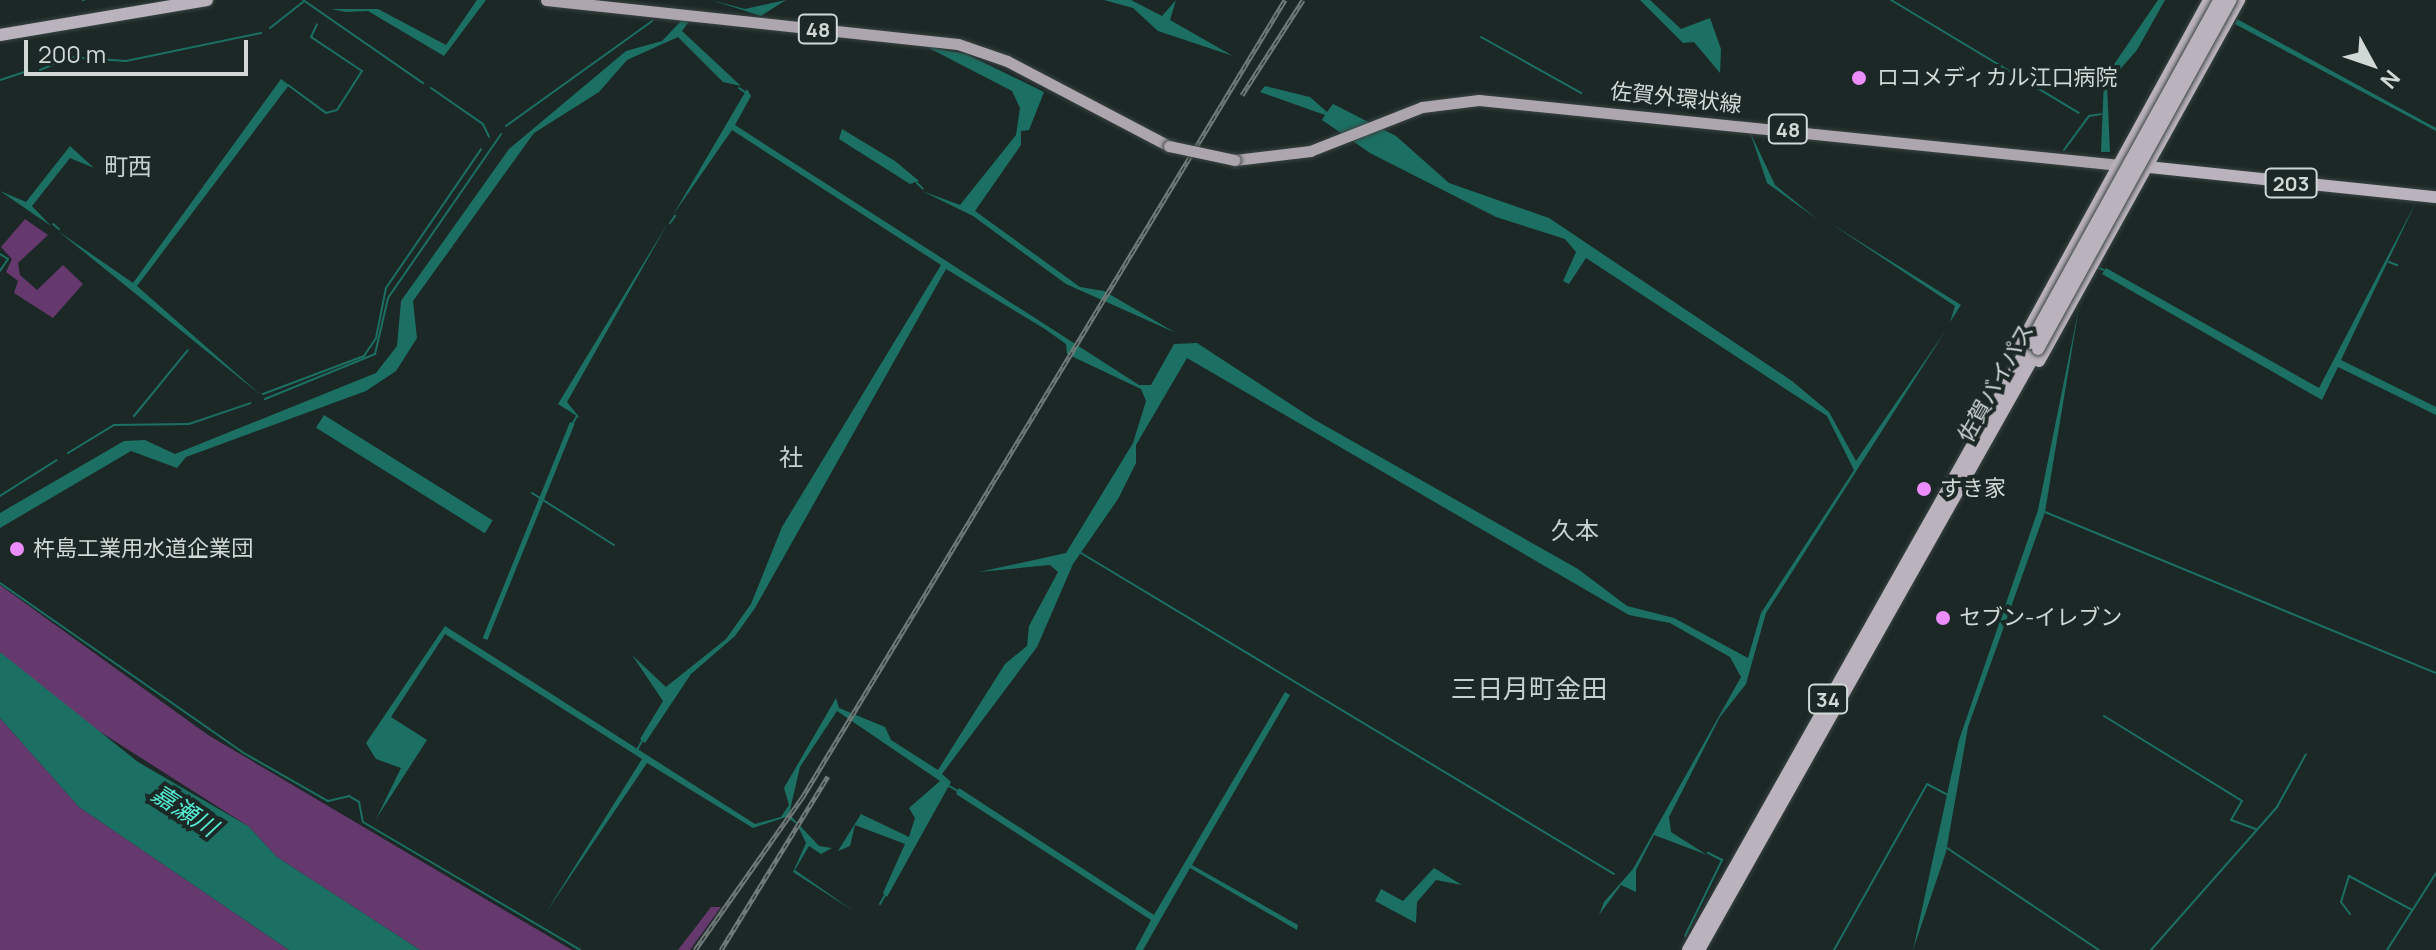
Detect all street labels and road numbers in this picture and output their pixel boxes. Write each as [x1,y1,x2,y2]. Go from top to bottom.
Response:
road number: 48 [796,13,840,45]
street label: 佐賀外環状線 [1609,78,1743,118]
road number: 48 [1766,113,1810,145]
road number: 203 [2263,167,2319,199]
street label: 佐賀バイパス [1952,319,2040,447]
road number: 34 [1808,683,1848,715]

